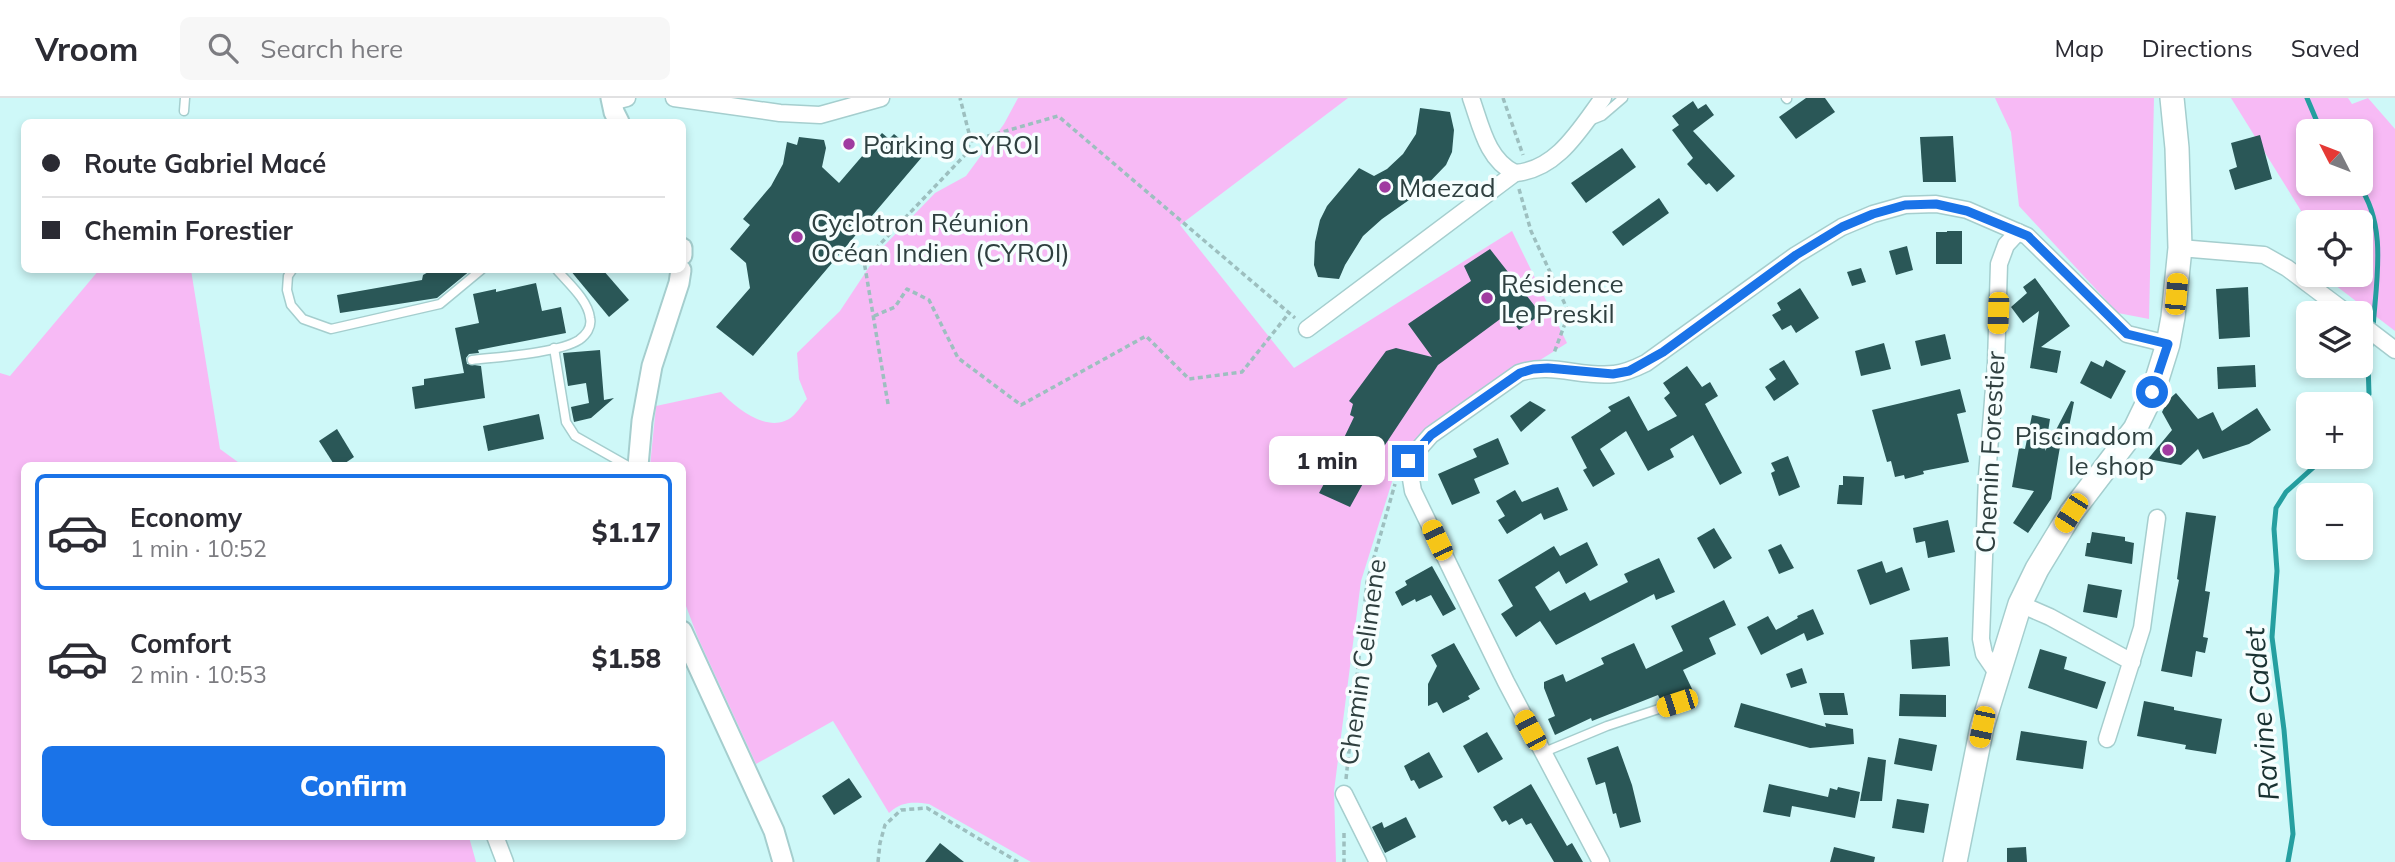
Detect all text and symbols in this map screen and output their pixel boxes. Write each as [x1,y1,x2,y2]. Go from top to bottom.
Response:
search box [180,17,670,80]
text: Vroom [35,28,138,69]
icon: search [204,29,242,67]
text: Search here [260,32,403,65]
text: Map [2054,33,2104,63]
text: Directions [2142,33,2253,63]
text: Saved [2291,33,2360,63]
north arrow [2296,119,2373,196]
map controls [2296,119,2373,560]
place label: Parking CYROI [863,128,1040,161]
marker: Parking CYROI [841,136,857,152]
text: Route Gabriel Macé [84,147,326,180]
place label: Maezad [1399,171,1496,204]
marker: Maezad [1377,179,1393,195]
place label: Cyclotron Réunion Océan Indien (CYROI) [811,206,1070,269]
button: locate [2296,210,2373,287]
text: Chemin Forestier [84,214,293,247]
marker: Cyclotron Réunion Océan Indien (CYROI) [789,229,805,245]
place label: Résidence Le Preskil [1501,267,1624,330]
car [2164,272,2189,316]
marker: Résidence Le Preskil [1479,290,1495,306]
car [1987,292,2010,334]
button: layers [2296,301,2373,378]
street label: Chemin Forestier [1968,350,2012,554]
route start [2136,376,2168,408]
button: + [2296,392,2373,469]
place label: Piscinadom le shop [2015,419,2154,482]
callout: 1 min [1268,436,1384,486]
marker: Piscinadom le shop [2160,442,2176,458]
route end [1392,445,1424,477]
text: 1 min [1296,446,1358,475]
button: − [2296,483,2373,560]
car [2051,490,2092,536]
icon: car [46,501,109,564]
text: Economy [130,501,242,534]
text: $1.17 [592,516,661,549]
car [1419,517,1456,563]
text: 1 min · 10:52 [130,534,267,563]
street label: Chemin Celimene [1331,557,1393,767]
water label: Ravine Cadet [2236,625,2286,802]
icon: car [46,627,109,690]
text: Comfort [130,627,231,660]
text: $1.58 [592,642,661,675]
text: 2 min · 10:53 [130,660,267,689]
car [1654,687,1701,719]
car [1968,704,1997,750]
car [1511,707,1550,753]
button: Confirm [42,746,665,826]

